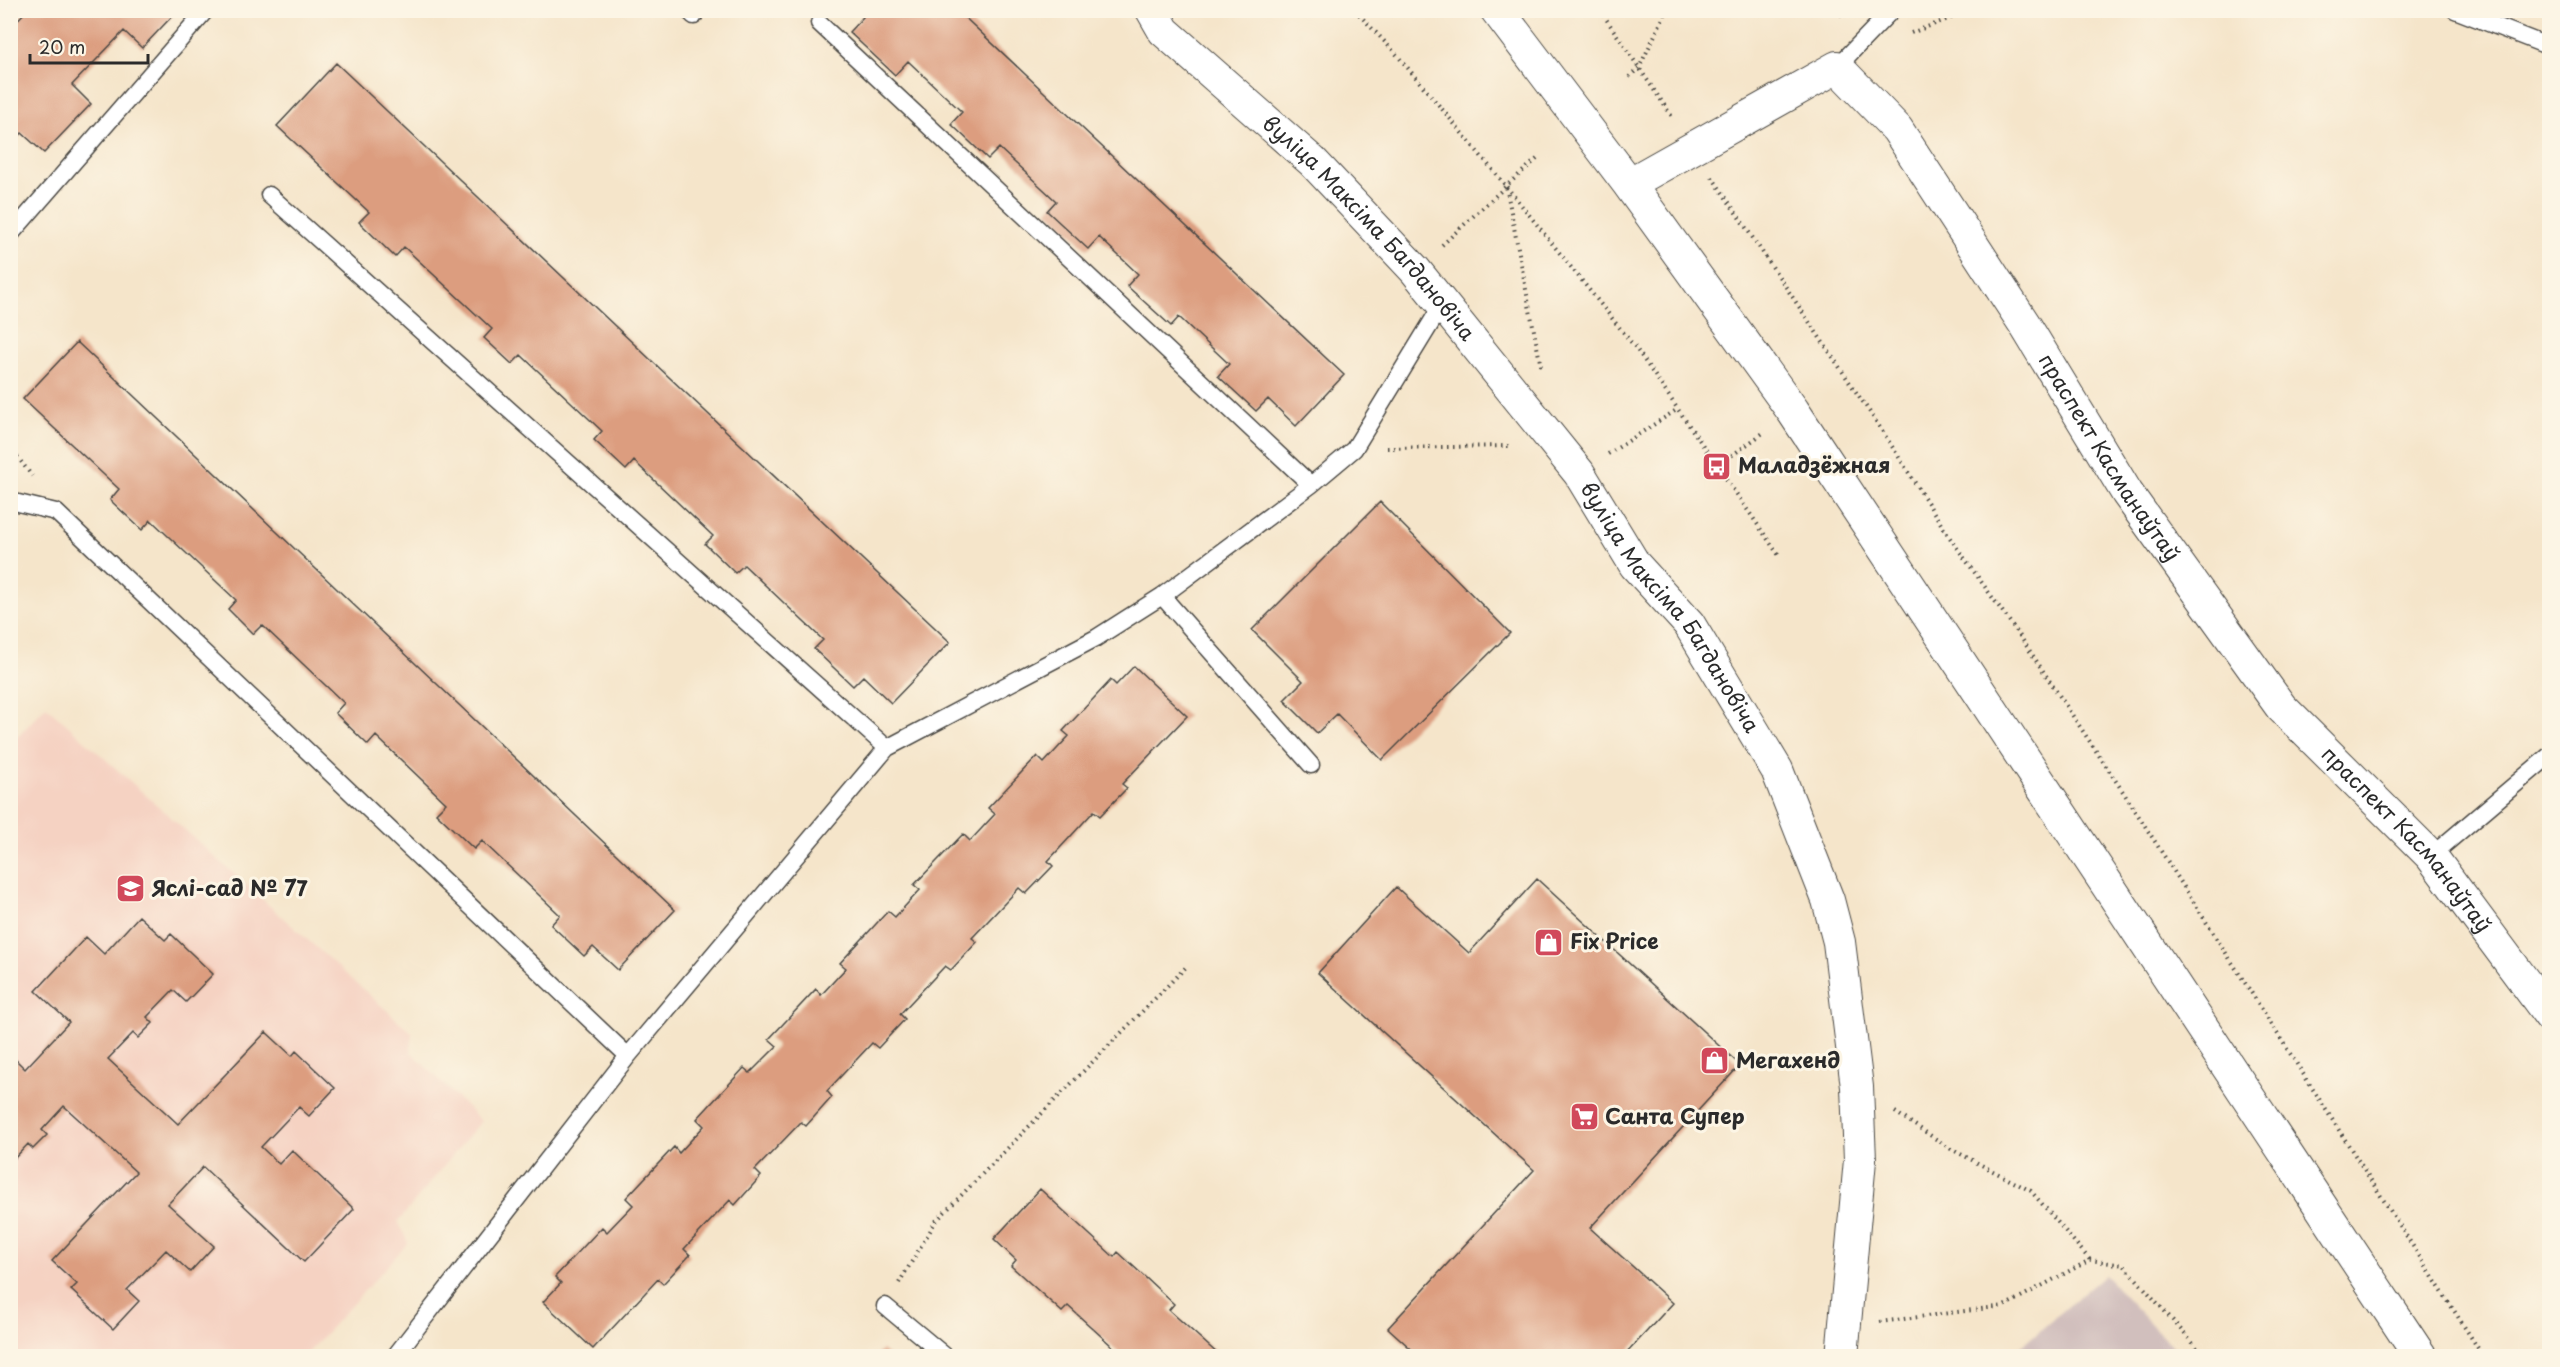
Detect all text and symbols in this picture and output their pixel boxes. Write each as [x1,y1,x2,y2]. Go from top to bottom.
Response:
scale bar [30,27,148,65]
text: 20 m [39,33,85,60]
street label: вуліца Максіма Багдановіча [1256,107,1484,347]
street label: праспект Касманаўтаў [2032,346,2189,567]
place label: Маладзёжная [1738,448,1890,480]
bus stop icon: Маладзёжная [1701,450,1733,482]
street label: вуліца Максіма Багдановіча [1574,475,1769,738]
street label: праспект Касманаўтаў [2315,738,2501,938]
place label: Яслі-сад № 77 [151,871,308,903]
school or university icon: Яслі-сад № 77 [115,873,147,905]
place label: Fix Price [1570,924,1659,956]
shop icon: Fix Price [1533,926,1565,958]
place label: Мегахенд [1736,1043,1841,1075]
shop icon: Мегахенд [1699,1045,1731,1077]
place label: Санта Супер [1605,1099,1745,1131]
supermarket icon: Санта Супер [1568,1101,1600,1133]

